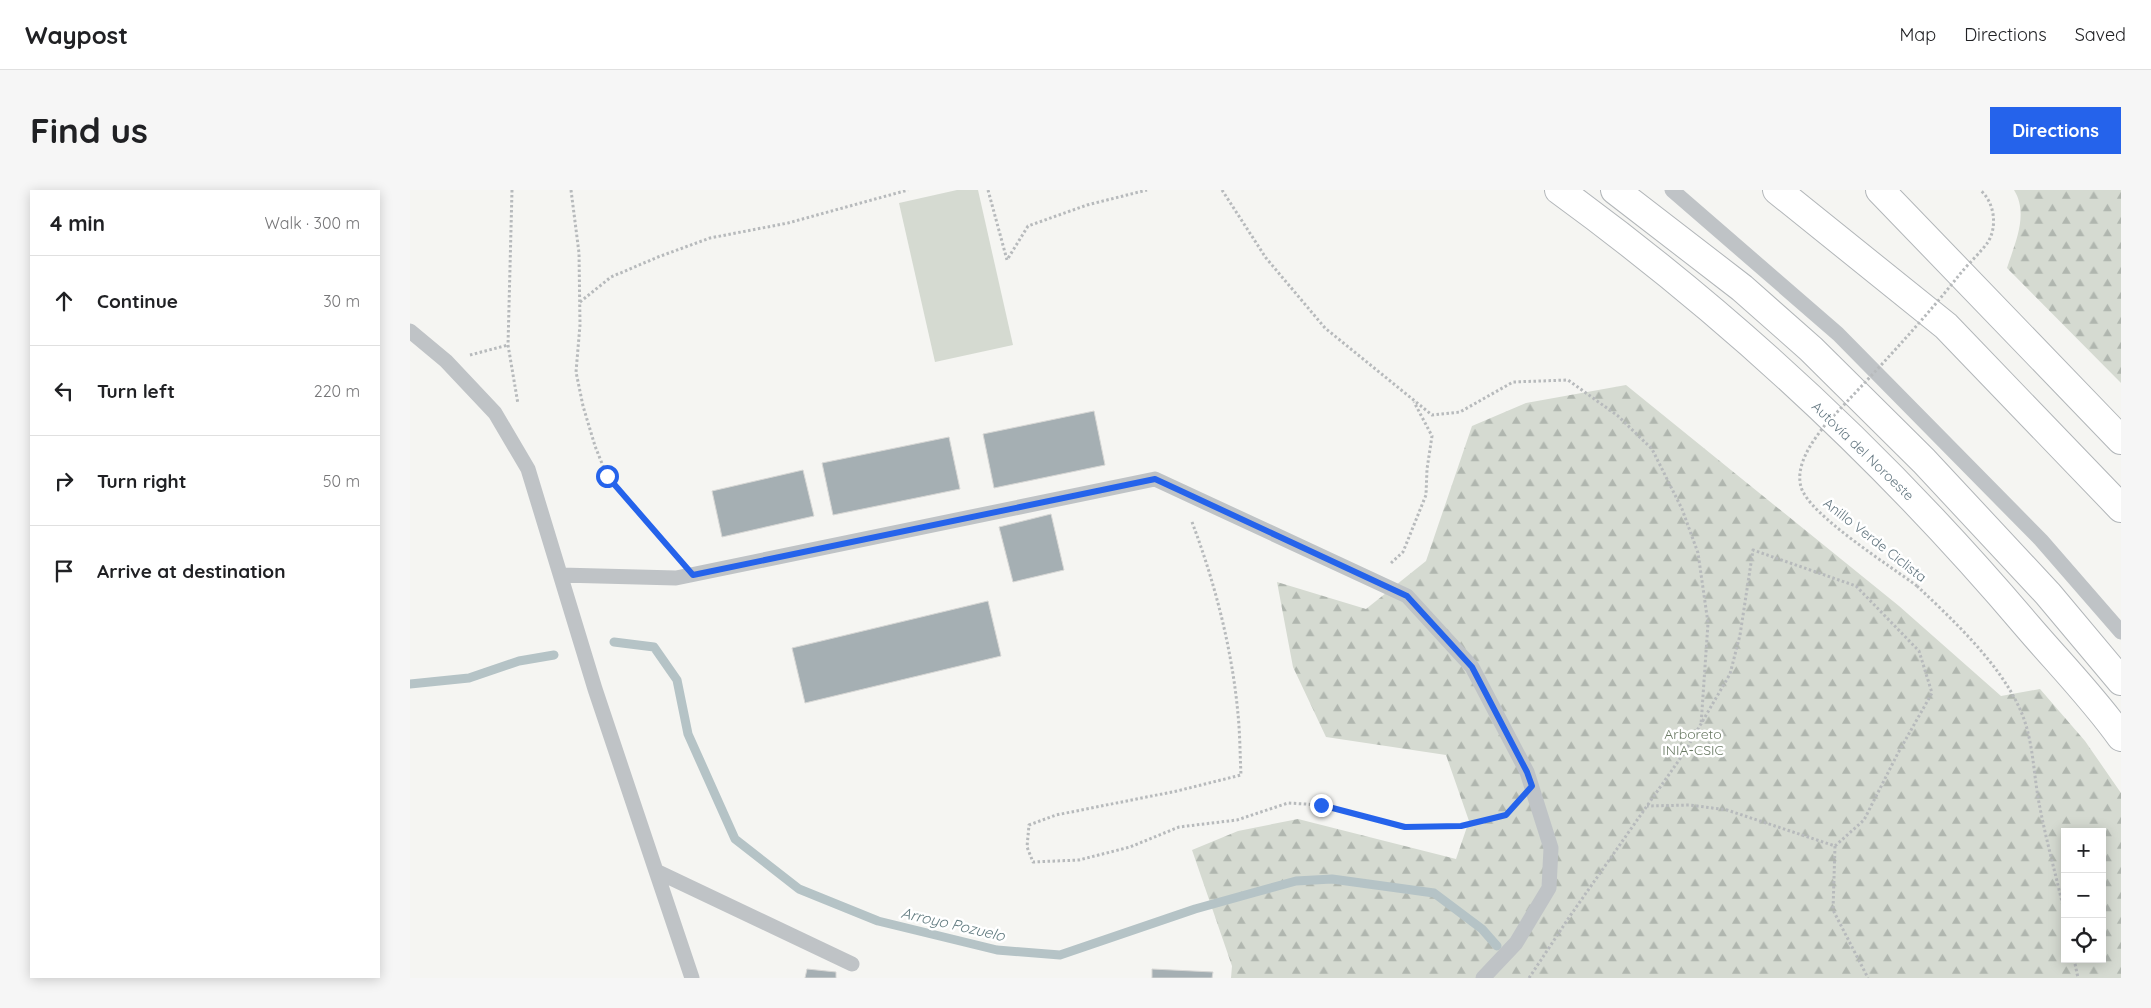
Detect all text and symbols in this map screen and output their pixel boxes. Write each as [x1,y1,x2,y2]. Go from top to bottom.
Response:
text: Waypost [25,20,128,50]
text: Map [1899,23,1936,46]
text: Directions [1964,23,2047,46]
text: Saved [2075,23,2126,46]
button: Directions [1990,107,2121,154]
text: Find us [30,108,148,152]
text: 4 min [50,210,105,236]
text: Walk · 300 m [265,213,360,233]
icon: ahead [50,287,78,315]
text: Continue [97,289,178,313]
text: 30 m [323,291,360,311]
icon: left [50,377,78,405]
text: Turn left [97,379,175,403]
text: 220 m [314,381,360,401]
street label: Autovía del Noroeste [1808,398,1918,505]
route start [596,465,619,488]
icon: right [50,467,78,495]
text: Turn right [97,469,186,493]
text: 50 m [323,471,360,491]
street label: Anillo Verde Ciclista [1820,494,1930,586]
icon: arrive [50,557,78,585]
text: Arrive at destination [97,559,286,583]
park label: Arboreto INIA-CSIC [1662,725,1724,759]
route end [1310,794,1333,817]
map controls [2061,828,2106,963]
button: + [2061,828,2106,873]
button: − [2061,873,2106,918]
water label: Arroyo Pozuelo [899,903,1008,945]
button: locate [2061,918,2106,963]

